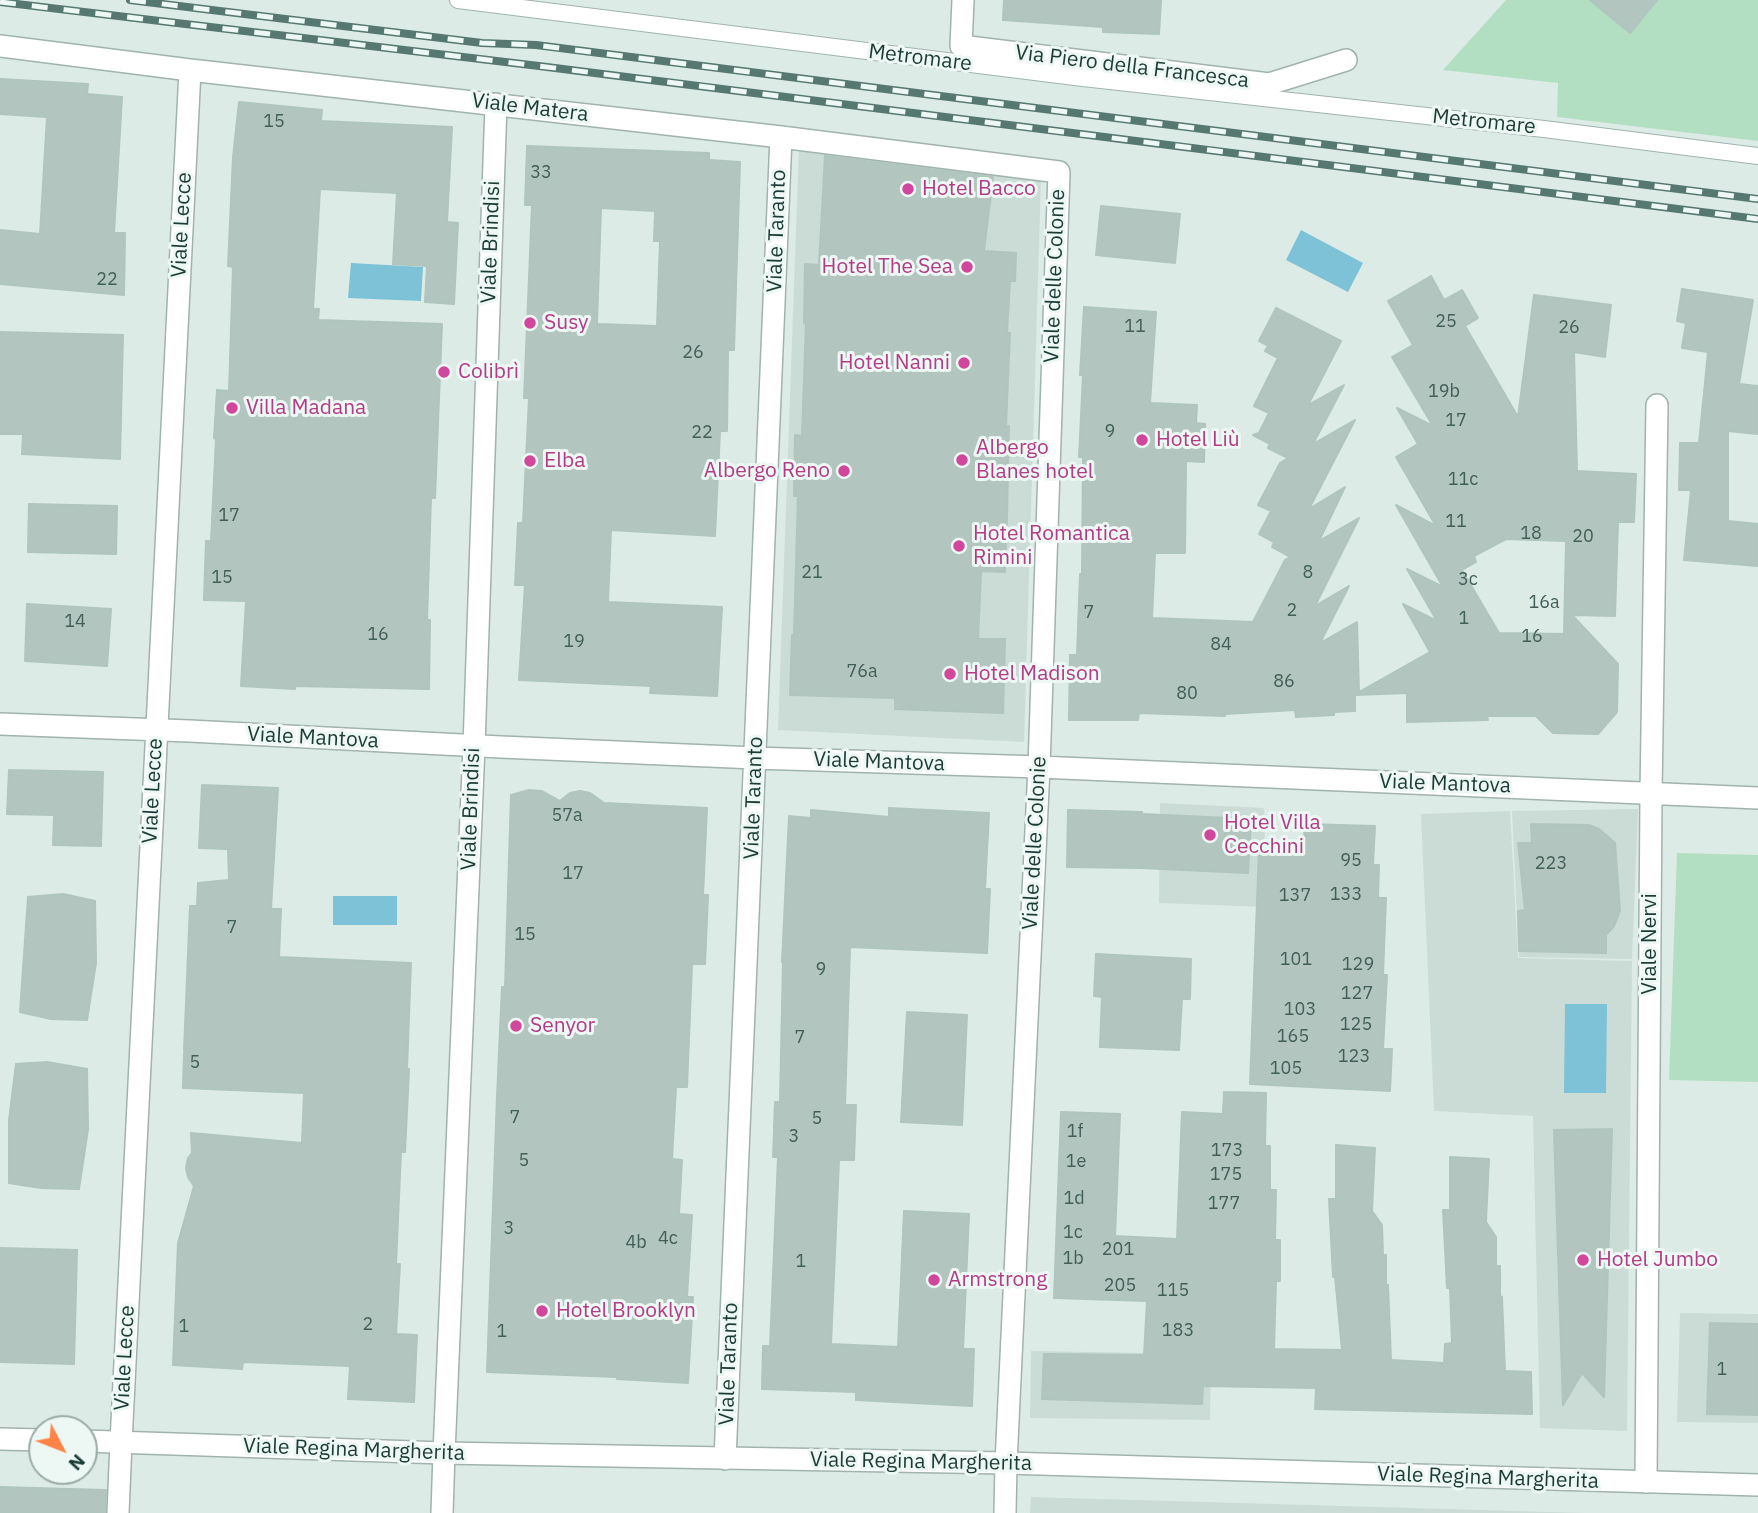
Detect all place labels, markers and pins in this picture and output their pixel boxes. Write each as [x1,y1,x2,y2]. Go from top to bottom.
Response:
place label: Hotel Bacco [922,176,1036,202]
marker: Hotel Bacco [900,181,916,197]
place label: Hotel The Sea [822,254,953,280]
marker: Hotel The Sea [959,259,975,275]
place label: Susy [544,310,588,336]
marker: Susy [522,315,538,331]
place label: Hotel Nanni [839,350,950,376]
marker: Hotel Nanni [956,355,972,371]
place label: Colibrì [458,359,519,385]
marker: Colibrì [436,364,452,380]
place label: Villa Madana [246,395,366,421]
marker: Villa Madana [224,400,240,416]
place label: Hotel Liù [1156,427,1240,453]
marker: Hotel Liù [1134,432,1150,448]
place label: Albergo Blanes hotel [976,435,1093,485]
place label: Elba [544,448,585,474]
marker: Albergo Blanes hotel [954,452,970,468]
marker: Elba [522,453,538,469]
place label: Albergo Reno [704,458,830,484]
marker: Albergo Reno [836,463,852,479]
place label: Hotel Romantica Rimini [973,521,1130,571]
marker: Hotel Romantica Rimini [951,538,967,554]
place label: Hotel Madison [964,661,1100,687]
marker: Hotel Madison [942,666,958,682]
place label: Hotel Villa Cecchini [1224,810,1321,860]
marker: Hotel Villa Cecchini [1202,827,1218,843]
place label: Senyor [530,1013,595,1039]
marker: Senyor [508,1018,524,1034]
place label: Hotel Jumbo [1597,1247,1718,1273]
marker: Hotel Jumbo [1575,1252,1591,1268]
place label: Armstrong [948,1267,1047,1293]
marker: Armstrong [926,1272,942,1288]
place label: Hotel Brooklyn [556,1298,696,1324]
marker: Hotel Brooklyn [534,1303,550,1319]

